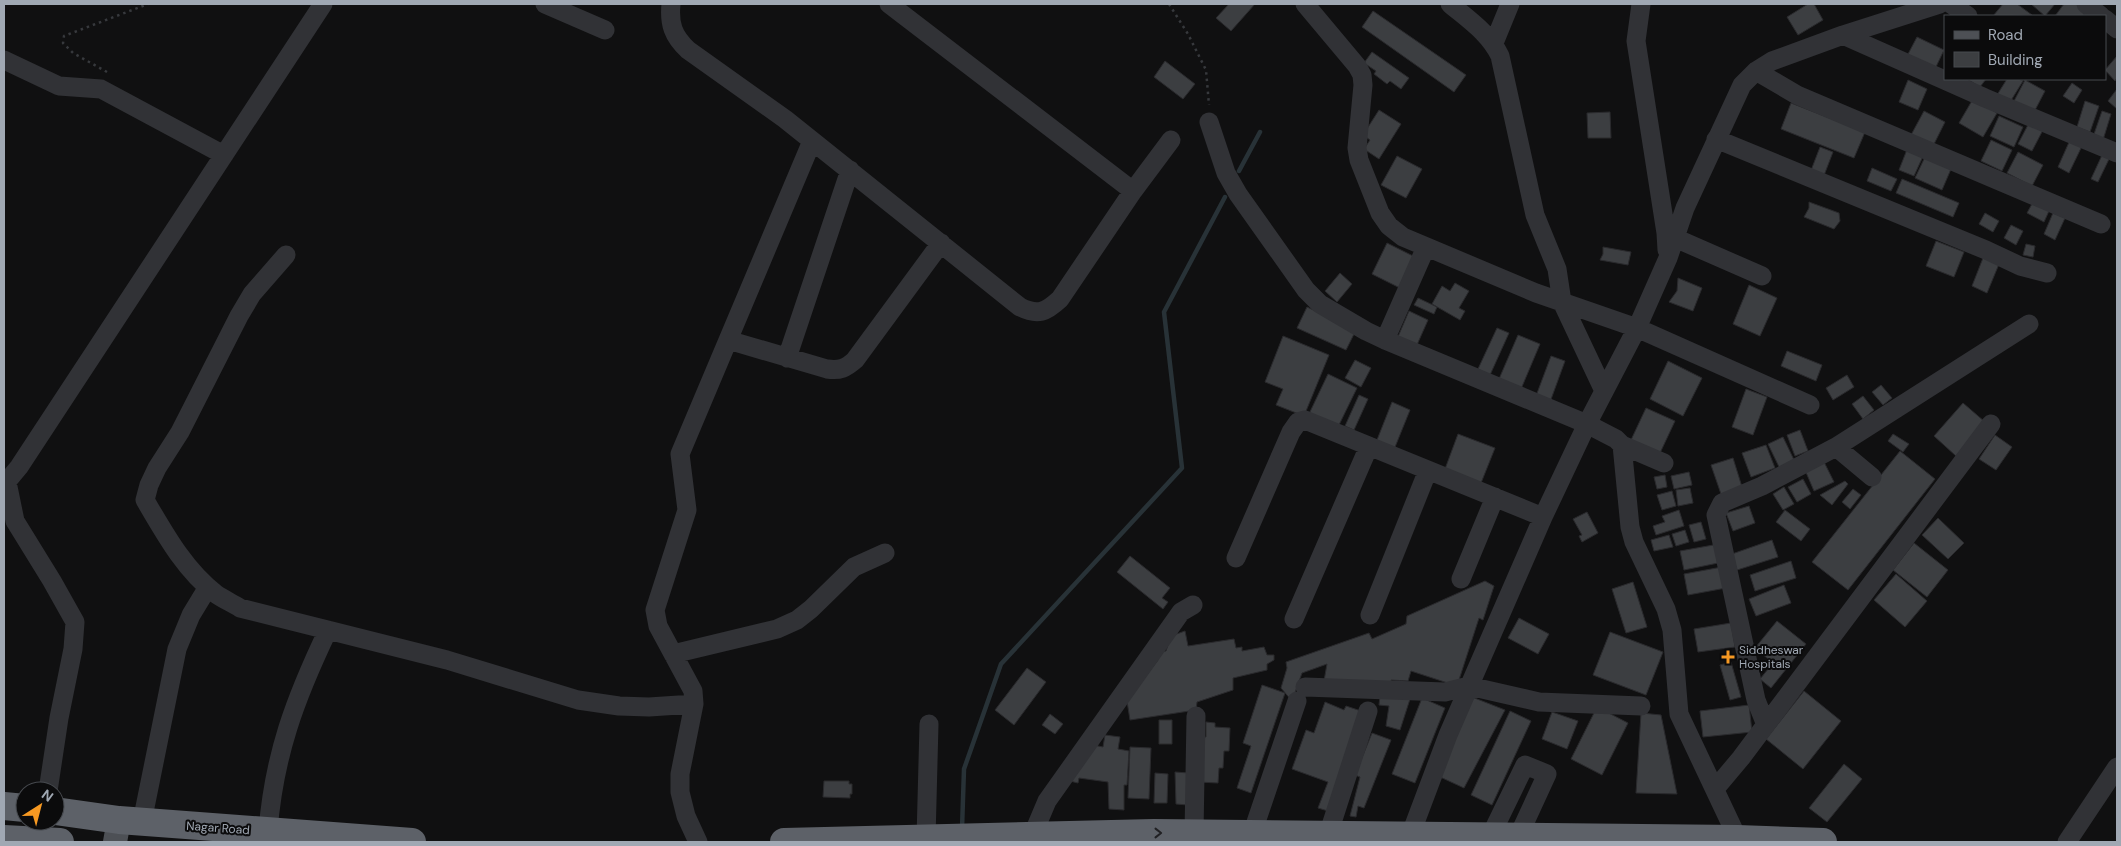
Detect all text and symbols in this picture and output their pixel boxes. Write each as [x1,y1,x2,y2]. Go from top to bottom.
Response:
legend [1944,15,2106,80]
text: Road [1988,25,2023,45]
text: Building [1988,50,2043,70]
place label: Siddheswar Hospitals [1739,642,1804,672]
marker: Siddheswar Hospitals [1721,650,1735,664]
north arrow [15,781,65,831]
text: N [38,785,57,806]
street label: Nagar Road [186,818,250,838]
one-way arrow [1155,828,1163,838]

